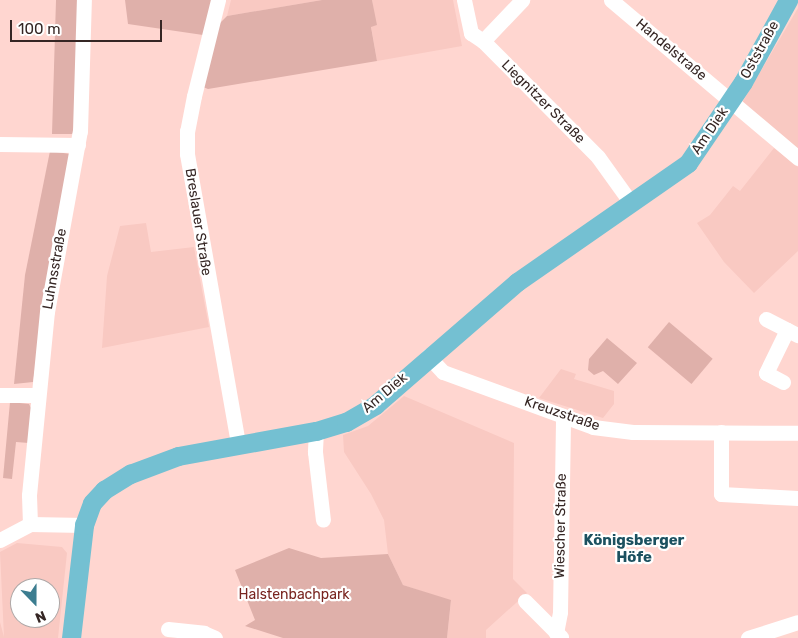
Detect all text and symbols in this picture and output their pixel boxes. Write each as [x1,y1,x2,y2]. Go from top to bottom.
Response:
scale bar [12,10,165,42]
street label: Handelstraße [632,15,710,85]
street label: Oststraße [737,18,783,82]
text: 100 m [18,20,60,38]
street label: Liegnitzer Straße [498,57,588,147]
street label: Am Diek [688,104,732,158]
street label: Breslauer Straße [181,167,215,277]
street label: Luhnsstraße [40,227,70,311]
street label: Am Diek [359,369,411,417]
street label: Kreuzstraße [522,393,602,435]
street label: Wiescher Straße [552,473,570,579]
district label: Königsberger Höfe [584,531,684,566]
north arrow [10,578,60,628]
park label: Halstenbachpark [239,587,349,603]
text: N [33,607,48,626]

